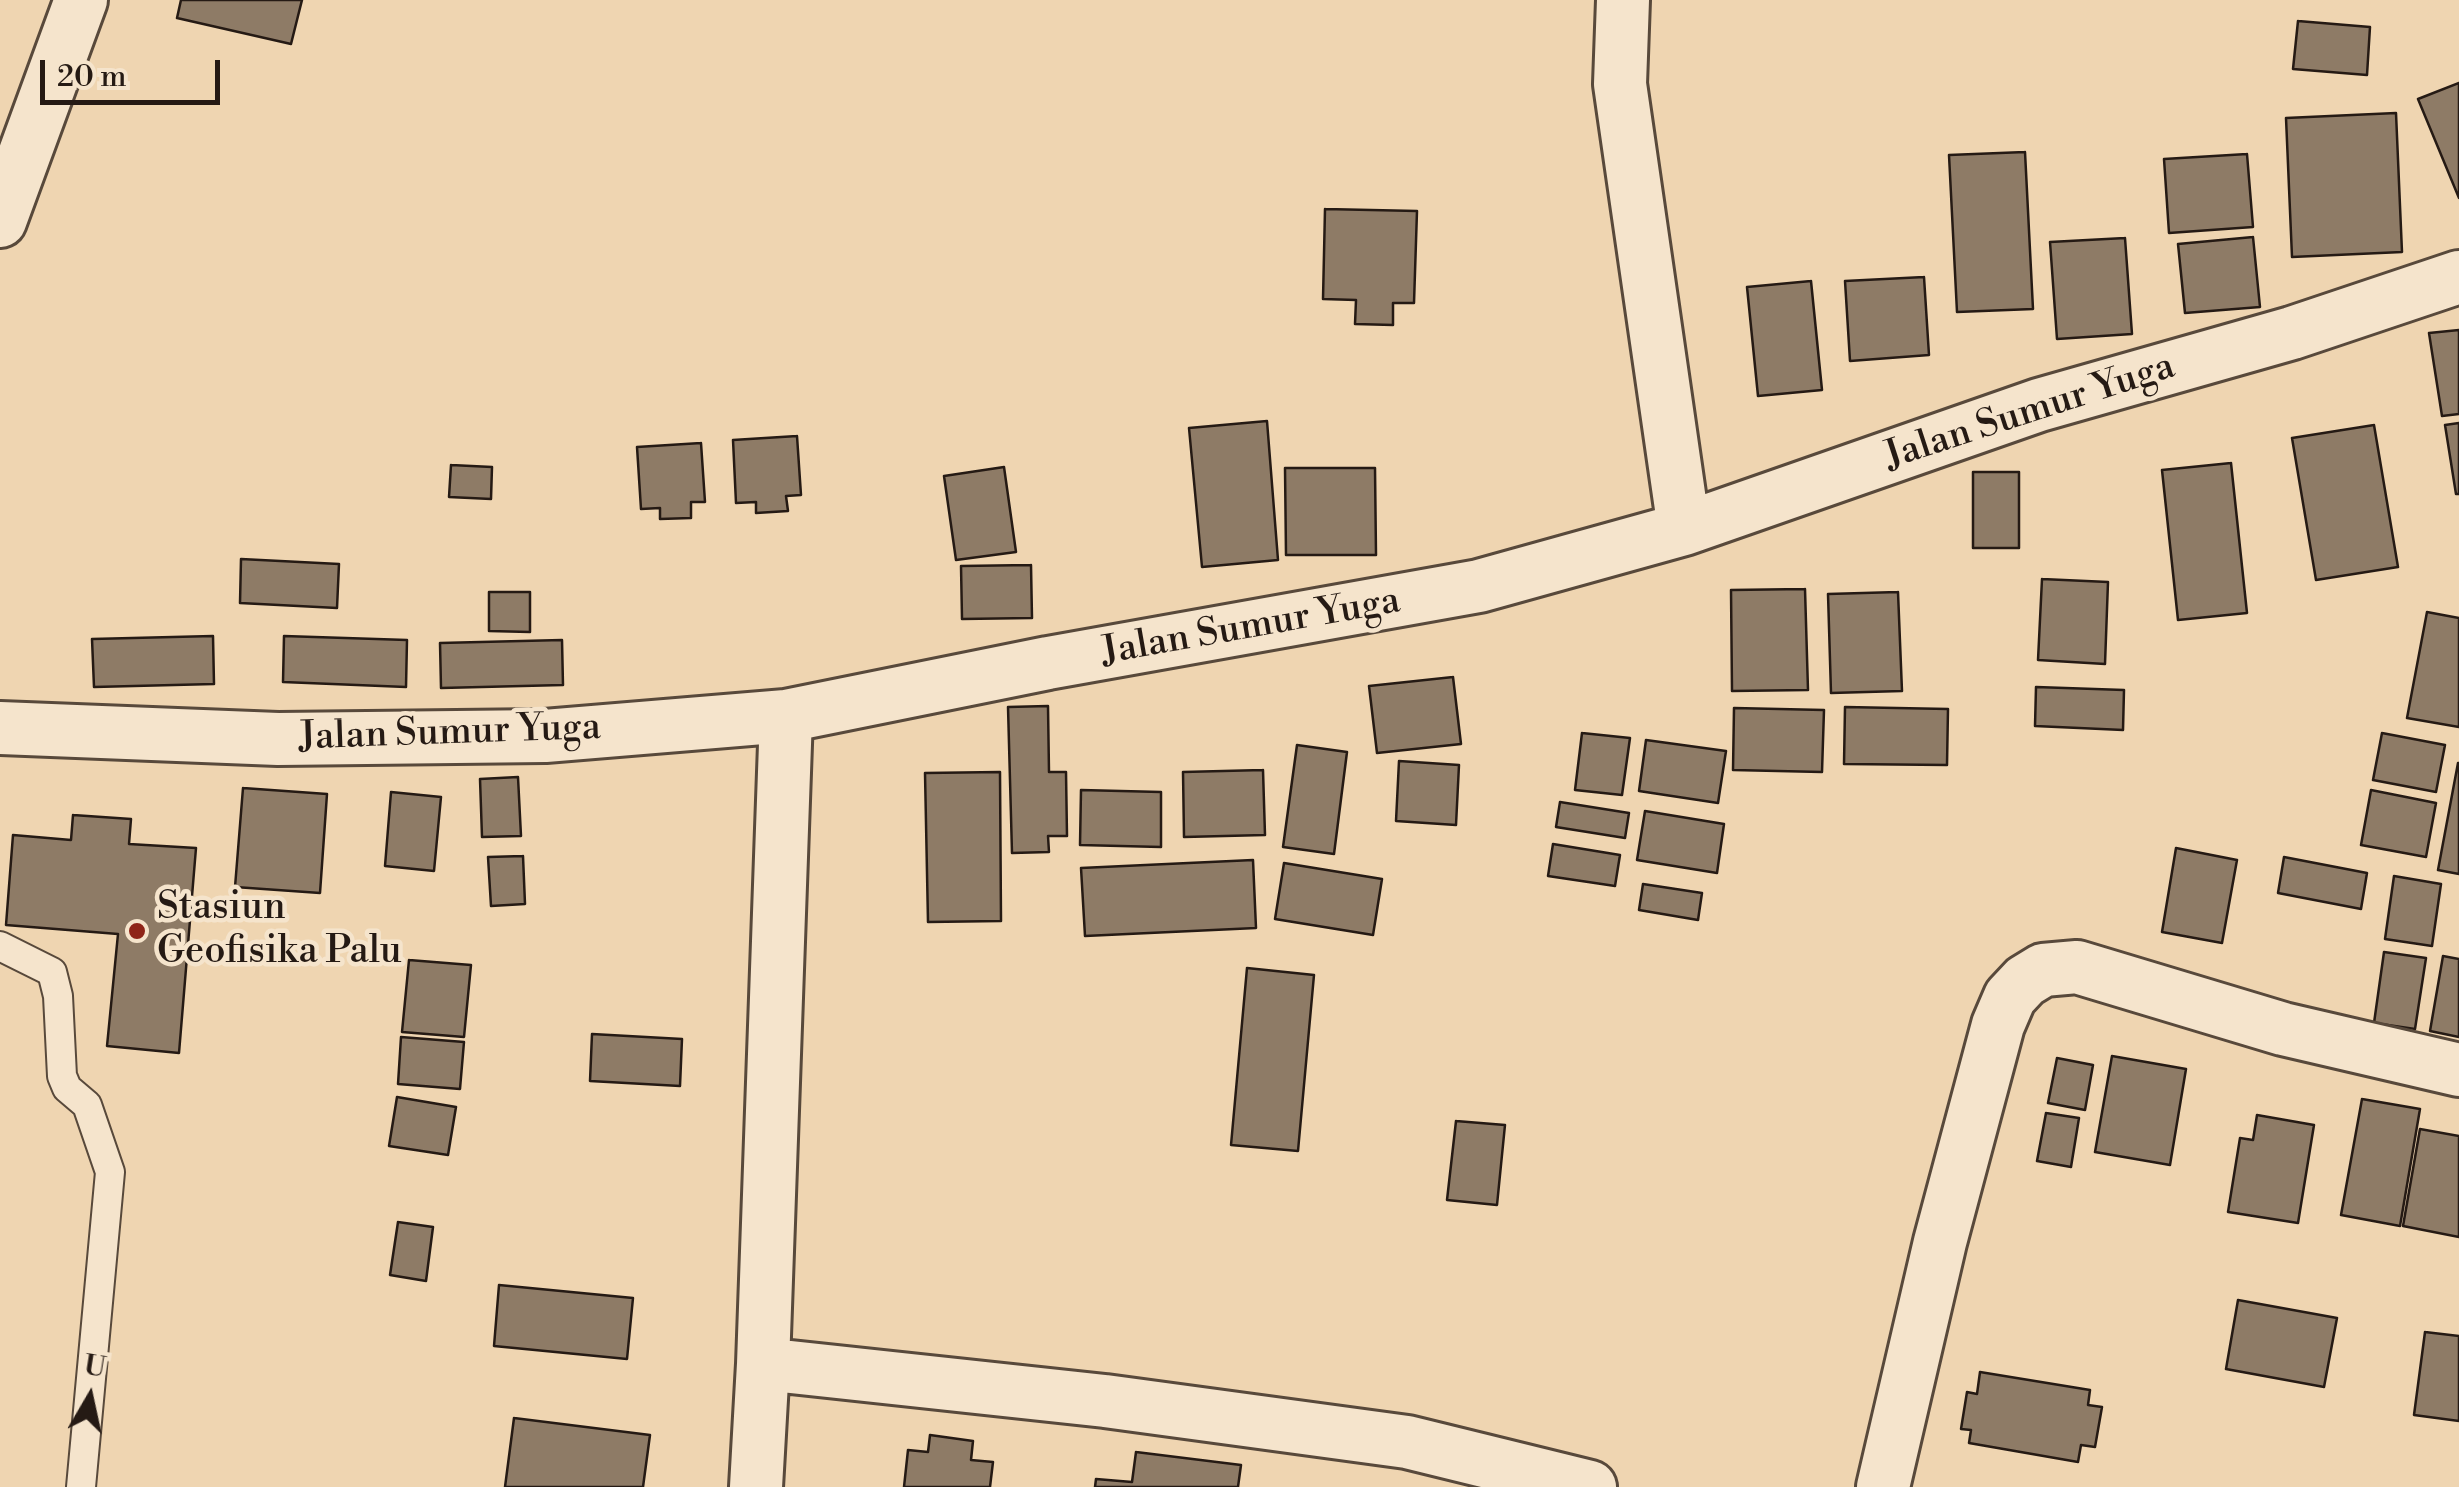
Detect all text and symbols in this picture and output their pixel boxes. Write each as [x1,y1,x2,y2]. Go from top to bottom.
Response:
scale bar [45,40,225,102]
text: 20 m [57,58,126,96]
street label: Jalan Sumur Yuga [1879,345,2181,481]
street label: Jalan Sumur Yuga [1098,579,1404,677]
street label: Jalan Sumur Yuga [298,706,602,762]
place label: Stasiun Geofisika Palu [157,886,402,976]
marker: Stasiun Geofisika Palu [126,920,148,942]
north arrow [40,1347,140,1447]
text: U [81,1348,108,1386]

